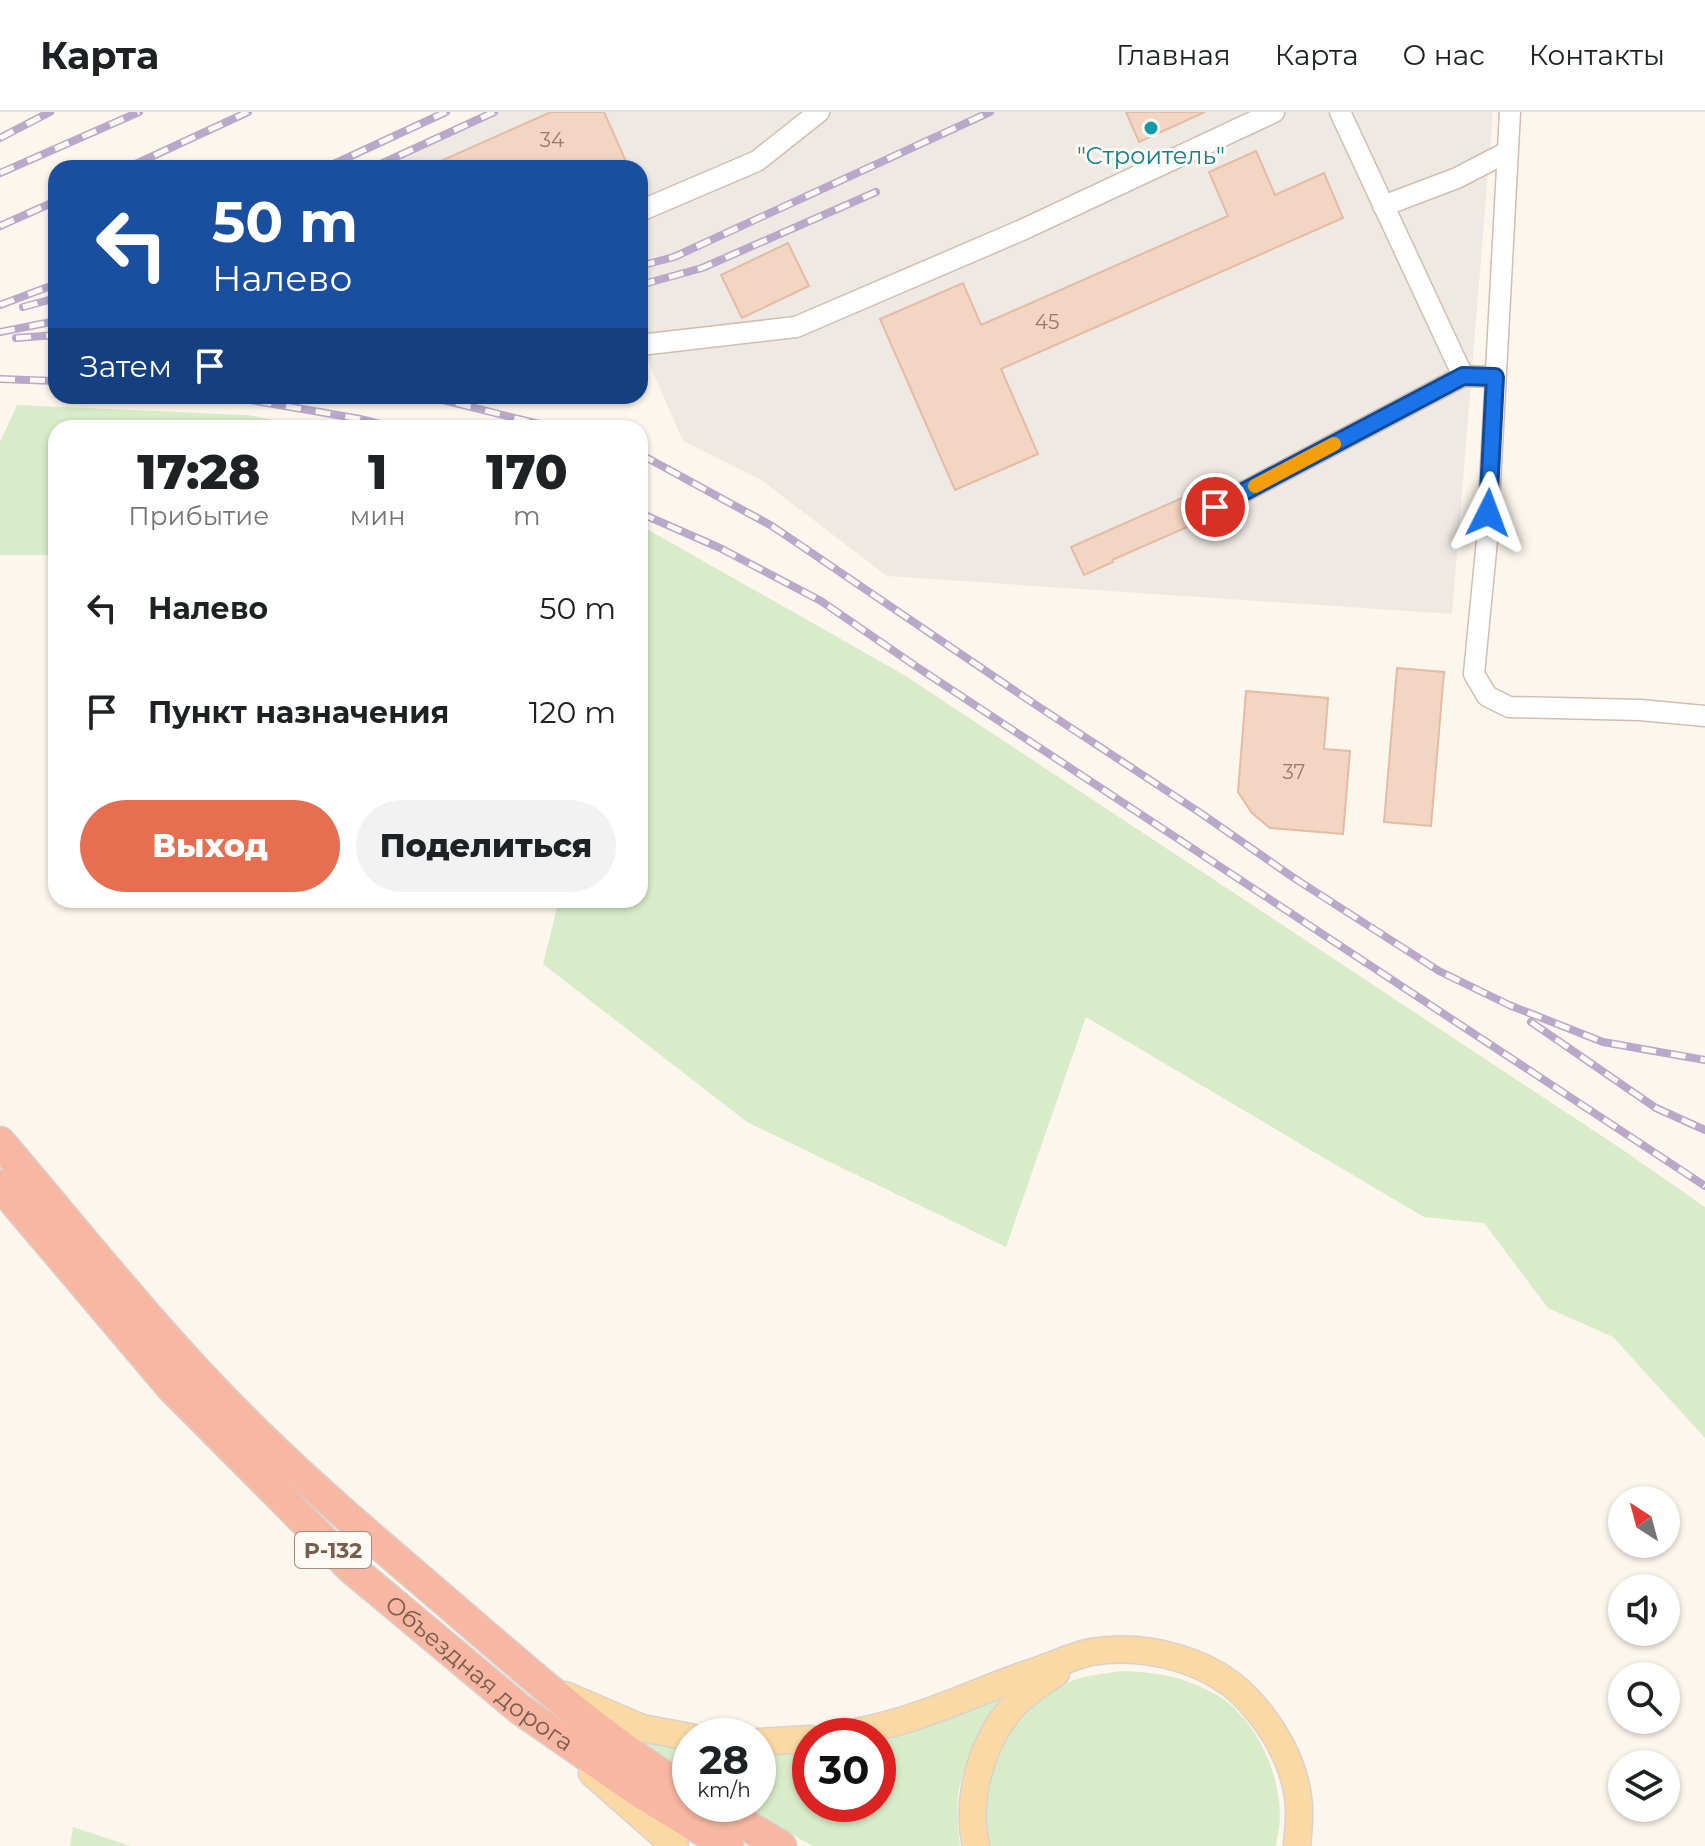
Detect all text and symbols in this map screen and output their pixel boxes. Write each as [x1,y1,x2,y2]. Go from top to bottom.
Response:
text: Карта [40,32,159,79]
text: Главная [1116,38,1231,72]
text: Карта [1275,38,1359,72]
text: О нас [1403,38,1485,72]
text: Контакты [1529,38,1665,72]
marker: "Строитель" [1142,119,1160,137]
house number: 34 [540,128,564,152]
place label: "Строитель" [1077,141,1225,170]
text: 50 m [212,188,358,256]
icon: left [80,192,184,296]
text: Налево [212,256,352,300]
house number: 45 [1035,310,1059,334]
icon: arrive [188,344,232,388]
text: Затем [80,348,172,385]
text: 17:28 [137,443,260,501]
text: 1 [368,443,387,501]
text: 170 [486,443,568,501]
position arrow [1446,471,1530,555]
pin [1181,473,1249,541]
icon: arrive [1193,485,1237,529]
text: Прибытие [128,500,269,532]
text: мин [350,500,406,532]
text: m [513,500,541,532]
icon: left [80,586,124,630]
text: Налево [148,590,268,627]
text: 50 m [539,590,616,627]
icon: arrive [80,690,124,734]
text: Пункт назначения [148,694,449,731]
text: 120 m [529,694,616,731]
house number: 37 [1283,760,1305,784]
button: Выход [80,800,340,892]
button: Поделиться [356,800,616,892]
north arrow [1608,1486,1680,1558]
map controls [1608,1486,1680,1822]
road number: Р-132 [295,1532,371,1568]
button: sound [1608,1574,1680,1646]
street label: Объездная дорога [380,1589,580,1757]
button: search [1608,1662,1680,1734]
speed limit sign: 30 [792,1718,896,1822]
text: 28 [699,1735,749,1784]
button: layers [1608,1750,1680,1822]
text: km/h [697,1778,751,1802]

